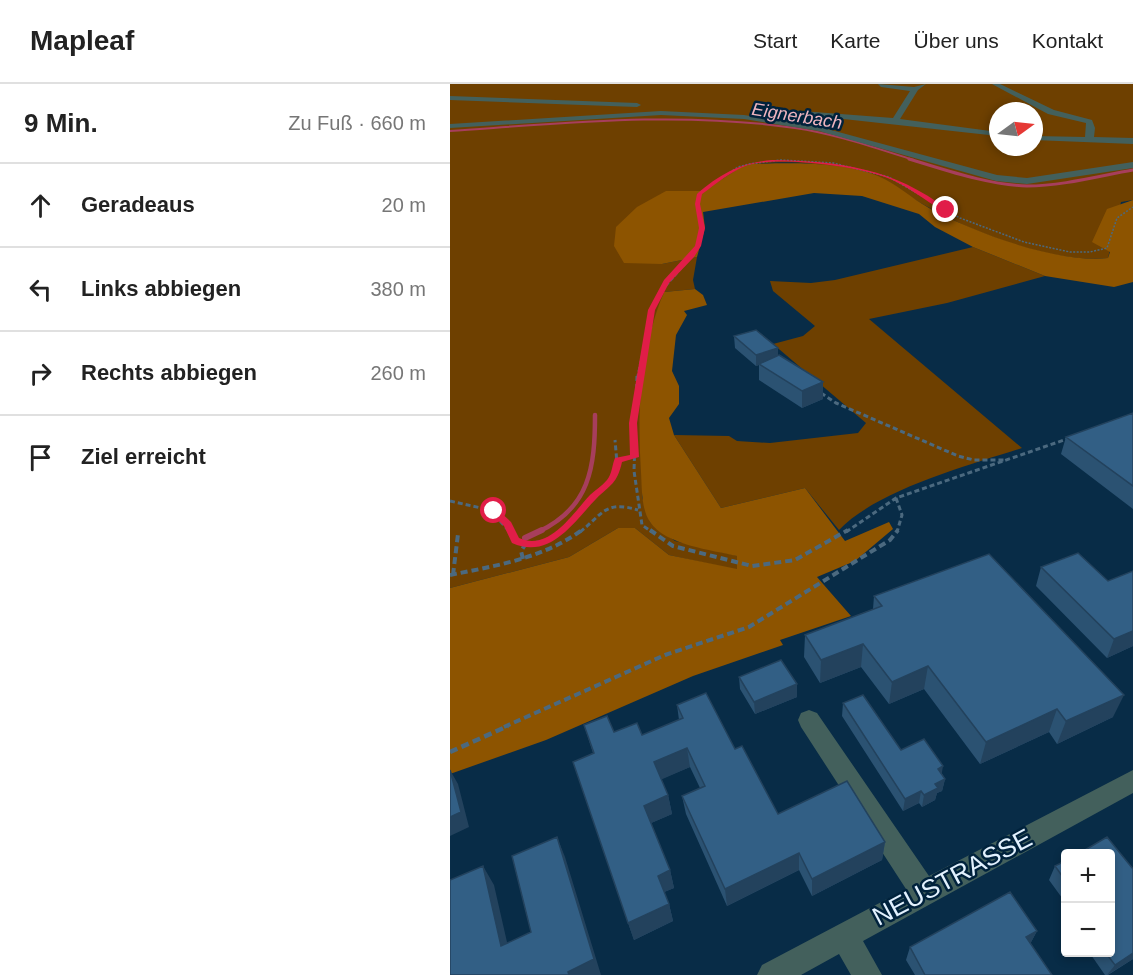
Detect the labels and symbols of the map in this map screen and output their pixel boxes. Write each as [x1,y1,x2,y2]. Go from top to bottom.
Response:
water label: Eignerbach [750,99,844,133]
north arrow [989,102,1043,156]
route end [932,196,958,222]
route start [480,497,506,523]
street label: NEUSTRASSE [867,822,1037,932]

